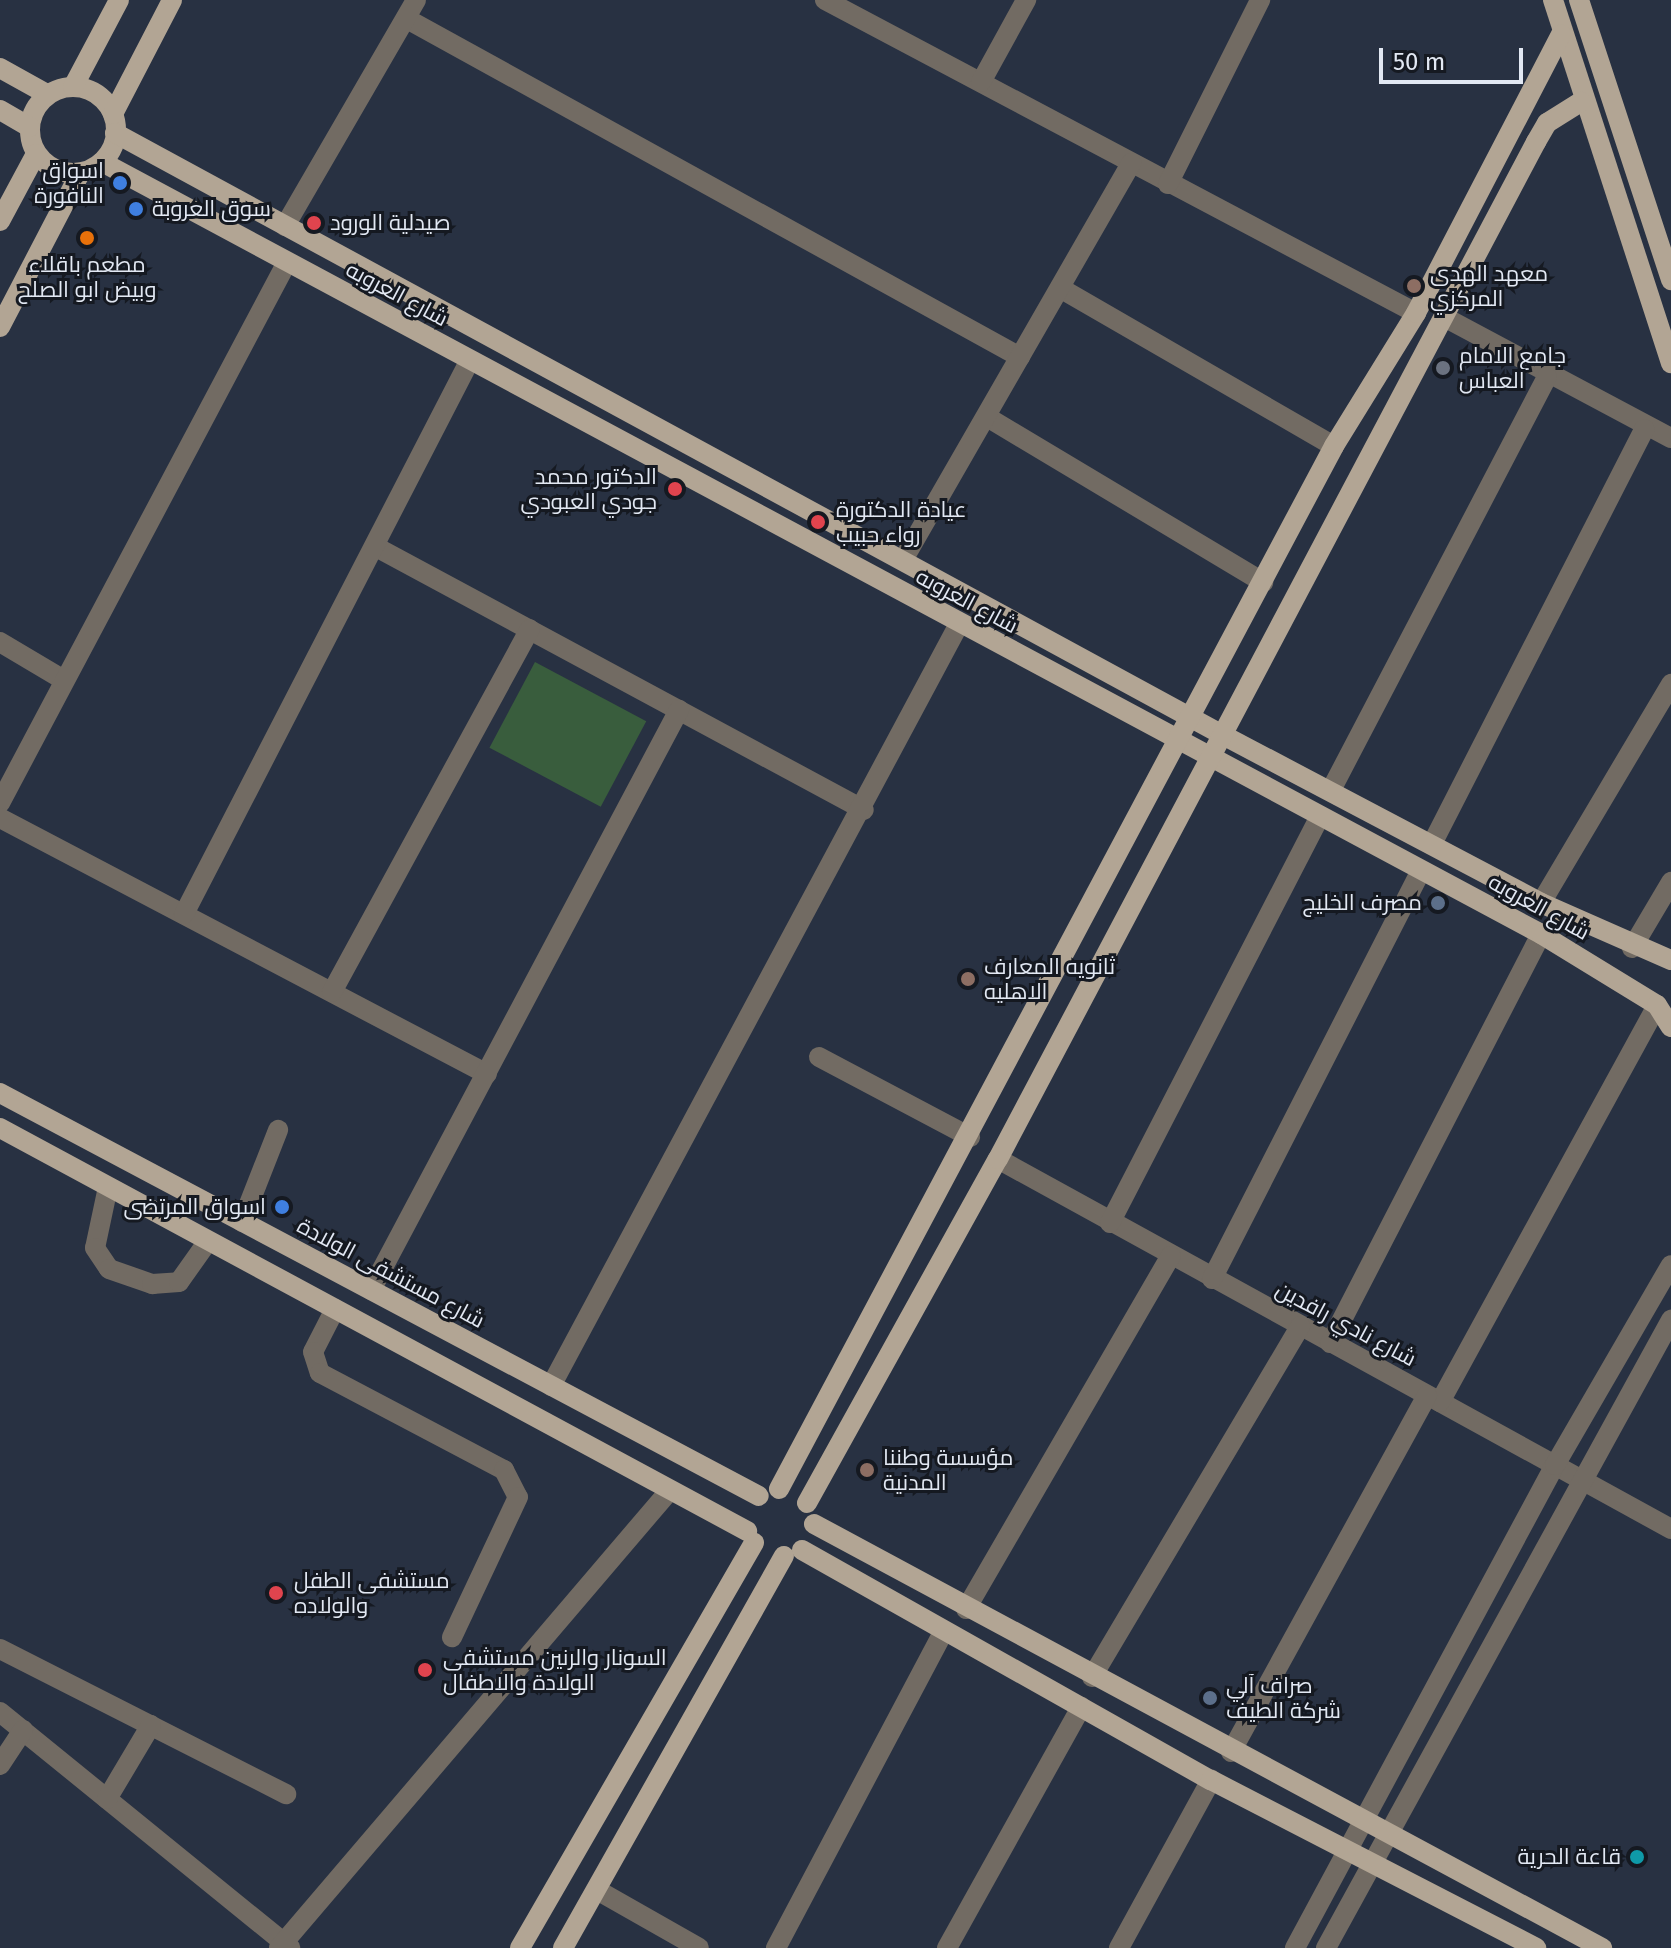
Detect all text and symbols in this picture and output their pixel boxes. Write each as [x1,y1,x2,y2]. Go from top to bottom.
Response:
scale bar [1383,32,1527,82]
text: 50 m [1393,48,1445,76]
place label: اسواق النافورة [34,157,104,208]
marker: اسواق النافورة [111,174,129,192]
place label: سوق العروبة [152,196,271,222]
marker: سوق العروبة [127,200,145,218]
place label: صيدلية الورود [330,210,450,236]
marker: صيدلية الورود [305,214,323,232]
marker: مطعم باقلاء وبيض ابو الصلح [78,229,96,247]
place label: مطعم باقلاء وبيض ابو الصلح [18,251,156,302]
street label: شارع العروبه [342,256,452,332]
place label: معهد الهدى المركزي [1430,260,1548,312]
marker: معهد الهدى المركزي [1405,277,1423,295]
place label: جامع الامام العباس [1459,342,1566,394]
marker: جامع الامام العباس [1434,359,1452,377]
place label: الدكتور محمد جودي العبودي [520,463,657,514]
marker: الدكتور محمد جودي العبودي [664,478,686,500]
place label: عيادة الدكتورة رواء حبيب [836,496,967,548]
marker: عيادة الدكتورة رواء حبيب [807,511,829,533]
street label: شارع العروبه [912,563,1022,639]
street label: شارع العروبه [1484,868,1594,946]
place label: مصرف الخليج [1302,890,1422,916]
marker: مصرف الخليج [1429,894,1447,912]
place label: ثانويه المعارف الاهليه [984,953,1115,1004]
marker: ثانويه المعارف الاهليه [959,970,977,988]
place label: اسواق المرتضى [123,1194,266,1220]
marker: اسواق المرتضى [273,1198,291,1216]
street label: شارع مستشفى الولادة [293,1212,489,1334]
street label: شارع نادي رافدين [1271,1276,1421,1372]
place label: مؤسسة وطننا المدنية [883,1444,1013,1496]
marker: مؤسسة وطننا المدنية [858,1461,876,1479]
place label: مستشفى الطفل والولاده [294,1567,450,1618]
marker: مستشفى الطفل والولاده [265,1582,287,1604]
place label: السونار والرنين مستشفى الولادة والاطفال [443,1644,667,1696]
marker: السونار والرنين مستشفى الولادة والاطفال [414,1659,436,1681]
place label: صراف آلي شركة الطيف [1226,1672,1341,1724]
marker: صراف آلي شركة الطيف [1201,1689,1219,1707]
place label: قاعة الحرية [1517,1844,1621,1870]
marker: قاعة الحرية [1628,1848,1646,1866]

